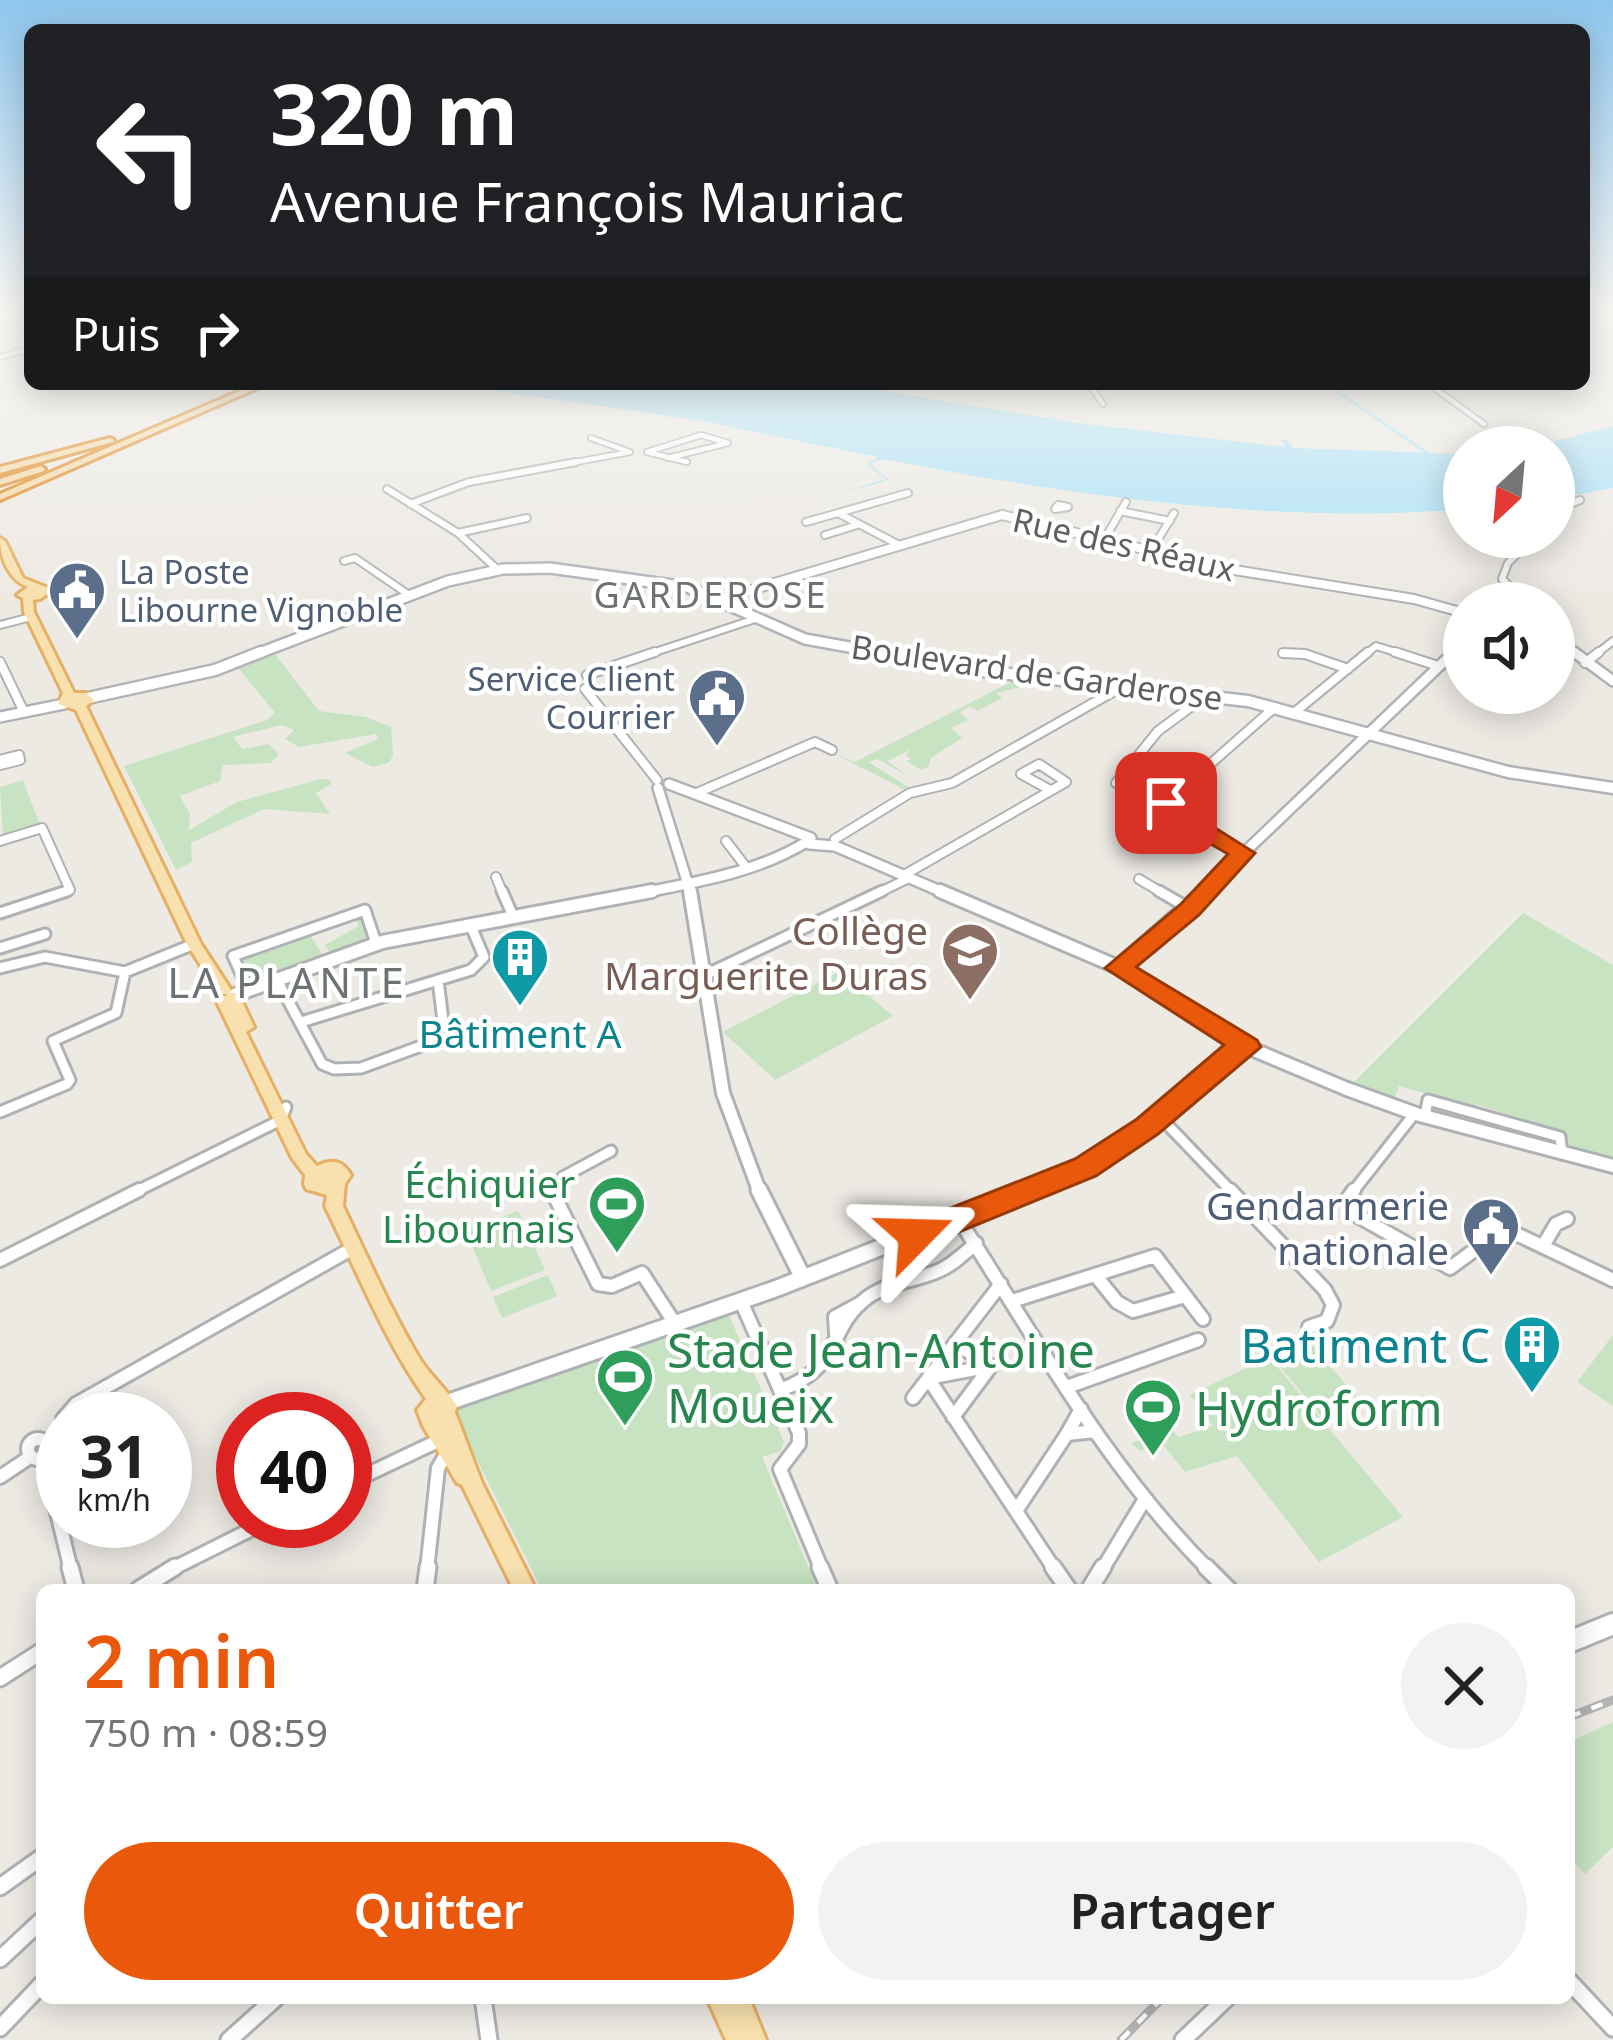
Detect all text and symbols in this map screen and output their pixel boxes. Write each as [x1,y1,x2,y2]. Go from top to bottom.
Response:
text: 320 m [270,55,518,170]
icon: left [72,72,228,228]
text: Avenue François Mauriac [270,164,904,238]
icon: right [184,300,250,366]
text: Puis [72,303,160,364]
north arrow [1443,426,1575,558]
map controls [1443,426,1575,714]
street label: Rue des Réaux [1008,497,1240,591]
place label: La Poste Libourne Vignoble [119,549,403,632]
public building icon: La Poste Libourne Vignoble [46,559,108,641]
district label: GARDEROSE [593,570,829,619]
button: sound [1443,582,1575,714]
street label: Boulevard de Garderose [848,624,1226,720]
place label: Service Client Courrier [468,656,675,739]
public building icon: Service Client Courrier [686,666,748,748]
pin [1115,752,1217,854]
icon: arrive [1133,770,1199,836]
place label: Collège Marguerite Duras [604,903,928,1001]
school or university icon: Collège Marguerite Duras [939,920,1001,1002]
building icon: Bâtiment A [489,926,551,1008]
district label: LA PLANTE [167,953,407,1010]
place label: Bâtiment A [418,1006,622,1059]
place label: Échiquier Libournais [382,1156,575,1254]
position arrow [853,1172,979,1298]
sports icon: Échiquier Libournais [586,1173,648,1255]
place label: Gendarmerie nationale [1206,1178,1449,1276]
public building icon: Gendarmerie nationale [1460,1195,1522,1277]
place label: Batiment C [1240,1312,1490,1377]
building icon: Batiment C [1501,1313,1563,1395]
place label: Stade Jean-Antoine Moueix [667,1317,1095,1437]
sports icon: Stade Jean-Antoine Moueix [594,1346,656,1428]
place label: Hydroform [1195,1375,1443,1440]
sports icon: Hydroform [1122,1376,1184,1458]
speed limit sign: 40 [216,1392,372,1548]
text: 31 [80,1414,148,1496]
text: km/h [77,1479,151,1520]
text: 2 min [84,1611,279,1709]
button: close [1401,1623,1527,1749]
text: 750 m · 08:59 [84,1705,328,1758]
button: Quitter [84,1842,794,1980]
button: Partager [818,1842,1527,1980]

